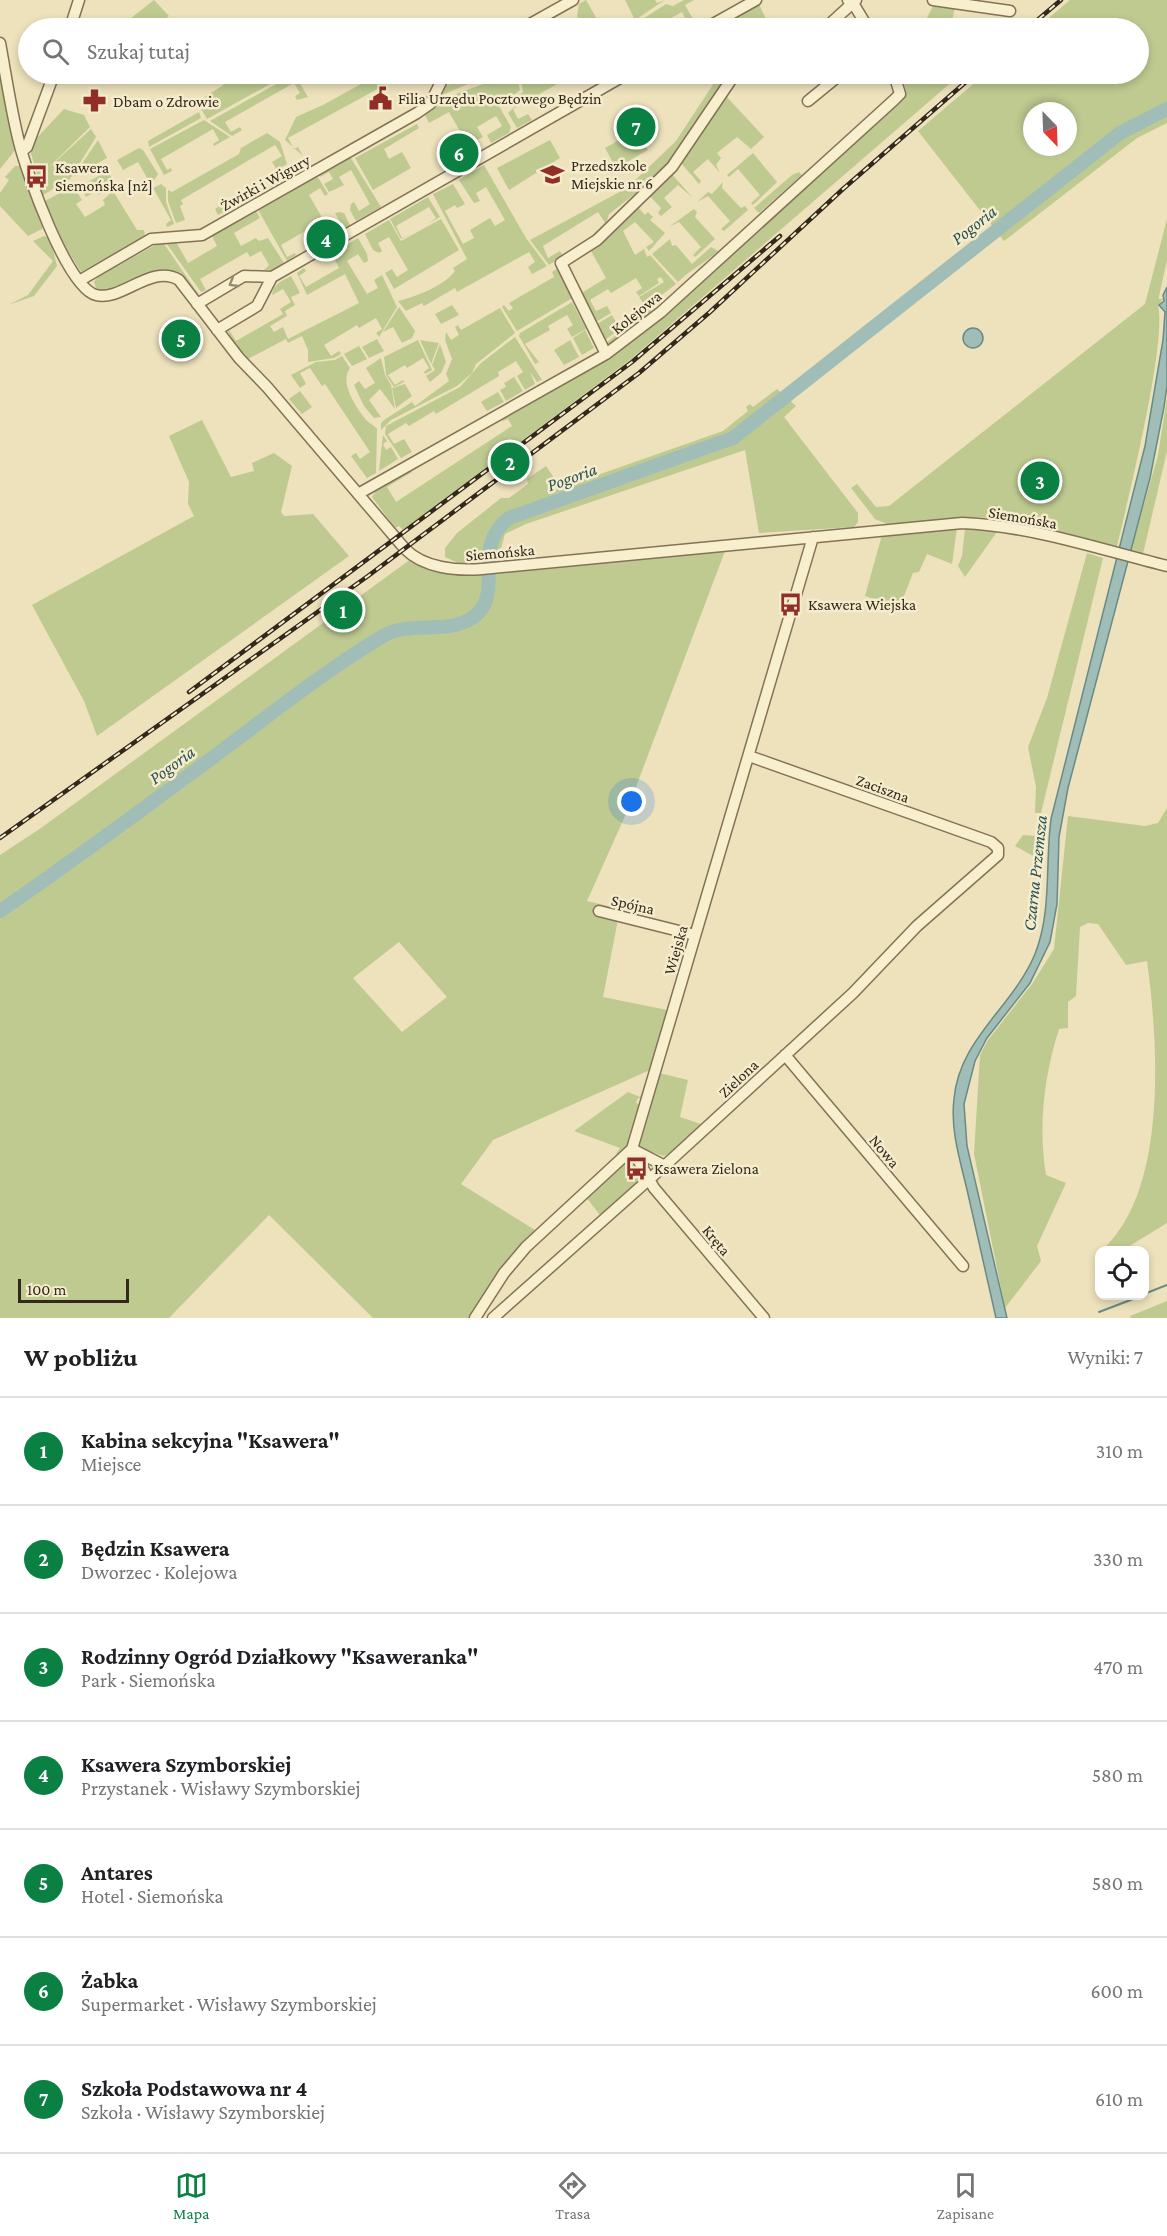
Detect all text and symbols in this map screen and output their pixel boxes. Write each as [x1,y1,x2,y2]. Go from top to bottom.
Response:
search box [18,18,1149,84]
icon: search [39,35,72,68]
text: Szukaj tutaj [87,39,190,64]
public building icon: Filia Urzędu Pocztowego Będzin [367,85,393,111]
pharmacy icon: Dbam o Zdrowie [82,88,108,114]
place label: Filia Urzędu Pocztowego Będzin [398,90,602,108]
place label: Dbam o Zdrowie [113,93,219,110]
north arrow [1023,102,1077,156]
pin: 7 [616,104,656,150]
pin: 6 [440,130,478,176]
street label: Żwirki i Wigury [218,151,314,215]
place label: Przedszkole Miejskie nr 6 [571,157,653,193]
place label: Ksawera Siemońska [nż] [55,159,153,195]
school or university icon: Przedszkole Miejskie nr 6 [540,161,566,187]
bus stop icon: Ksawera Siemońska [nż] [24,163,50,189]
water label: Pogoria [948,201,1001,249]
pin: 4 [306,216,346,262]
one-way arrow [229,276,239,287]
street label: Kolejowa [608,287,666,338]
pin: 5 [162,316,201,362]
pin: 2 [490,440,530,484]
pin: 3 [1020,458,1060,504]
water label: Pogoria [544,459,600,495]
street label: Siemońska [987,503,1059,532]
street label: Siemońska [465,541,536,564]
pin: 1 [324,588,362,632]
bus stop icon: Ksawera Wiejska [777,591,803,617]
place label: Ksawera Wiejska [808,596,917,614]
water label: Pogoria [145,741,199,788]
street label: Zaciszna [854,771,912,806]
your location [617,787,646,816]
water label: Czarna Przemsza [1019,814,1051,932]
street label: Spójna [609,891,657,919]
street label: Wiejska [660,923,692,977]
street label: Zielona [715,1055,762,1101]
street label: Nowa [866,1132,904,1172]
bus stop icon: Ksawera Zielona [623,1155,649,1181]
place label: Ksawera Zielona [654,1160,760,1177]
street label: Kręta [698,1222,734,1260]
map controls [1095,1246,1149,1300]
button: locate [1095,1246,1149,1300]
scale bar [18,1276,129,1304]
text: 100 m [27,1281,66,1298]
text: W pobliżu [24,1343,138,1372]
text: Wyniki: 7 [1067,1346,1143,1368]
text: Kabina sekcyjna "Ksawera" [81,1428,340,1453]
text: 1 [40,1440,47,1462]
text: 310 m [1096,1440,1143,1462]
text: Miejsce [81,1453,141,1475]
text: Będzin Ksawera [81,1536,230,1561]
text: 2 [38,1548,49,1570]
text: 330 m [1093,1548,1143,1570]
text: Dworzec · Kolejowa [81,1561,238,1583]
text: Rodzinny Ogród Działkowy "Ksaweranka" [81,1644,479,1669]
text: 3 [39,1656,48,1678]
text: 470 m [1093,1656,1143,1678]
text: Park · Siemońska [81,1669,216,1691]
text: Ksawera Szymborskiej [81,1752,291,1777]
text: 4 [38,1764,49,1786]
text: 580 m [1092,1764,1143,1786]
text: Przystanek · Wisławy Szymborskiej [81,1777,361,1799]
text: Antares [81,1860,153,1885]
text: 5 [39,1872,48,1894]
text: 580 m [1092,1872,1143,1894]
text: Hotel · Siemońska [81,1885,224,1907]
text: Żabka [81,1968,138,1993]
text: 6 [38,1980,49,2002]
text: 600 m [1090,1980,1143,2002]
text: Supermarket · Wisławy Szymborskiej [81,1993,377,2015]
text: Szkoła Podstawowa nr 4 [81,2076,307,2101]
text: 7 [39,2088,48,2110]
text: 610 m [1095,2088,1143,2110]
text: Szkoła · Wisławy Szymborskiej [81,2101,325,2123]
tab: Mapa [173,2169,209,2222]
tab: Trasa [555,2169,591,2222]
tab: Zapisane [936,2169,994,2222]

